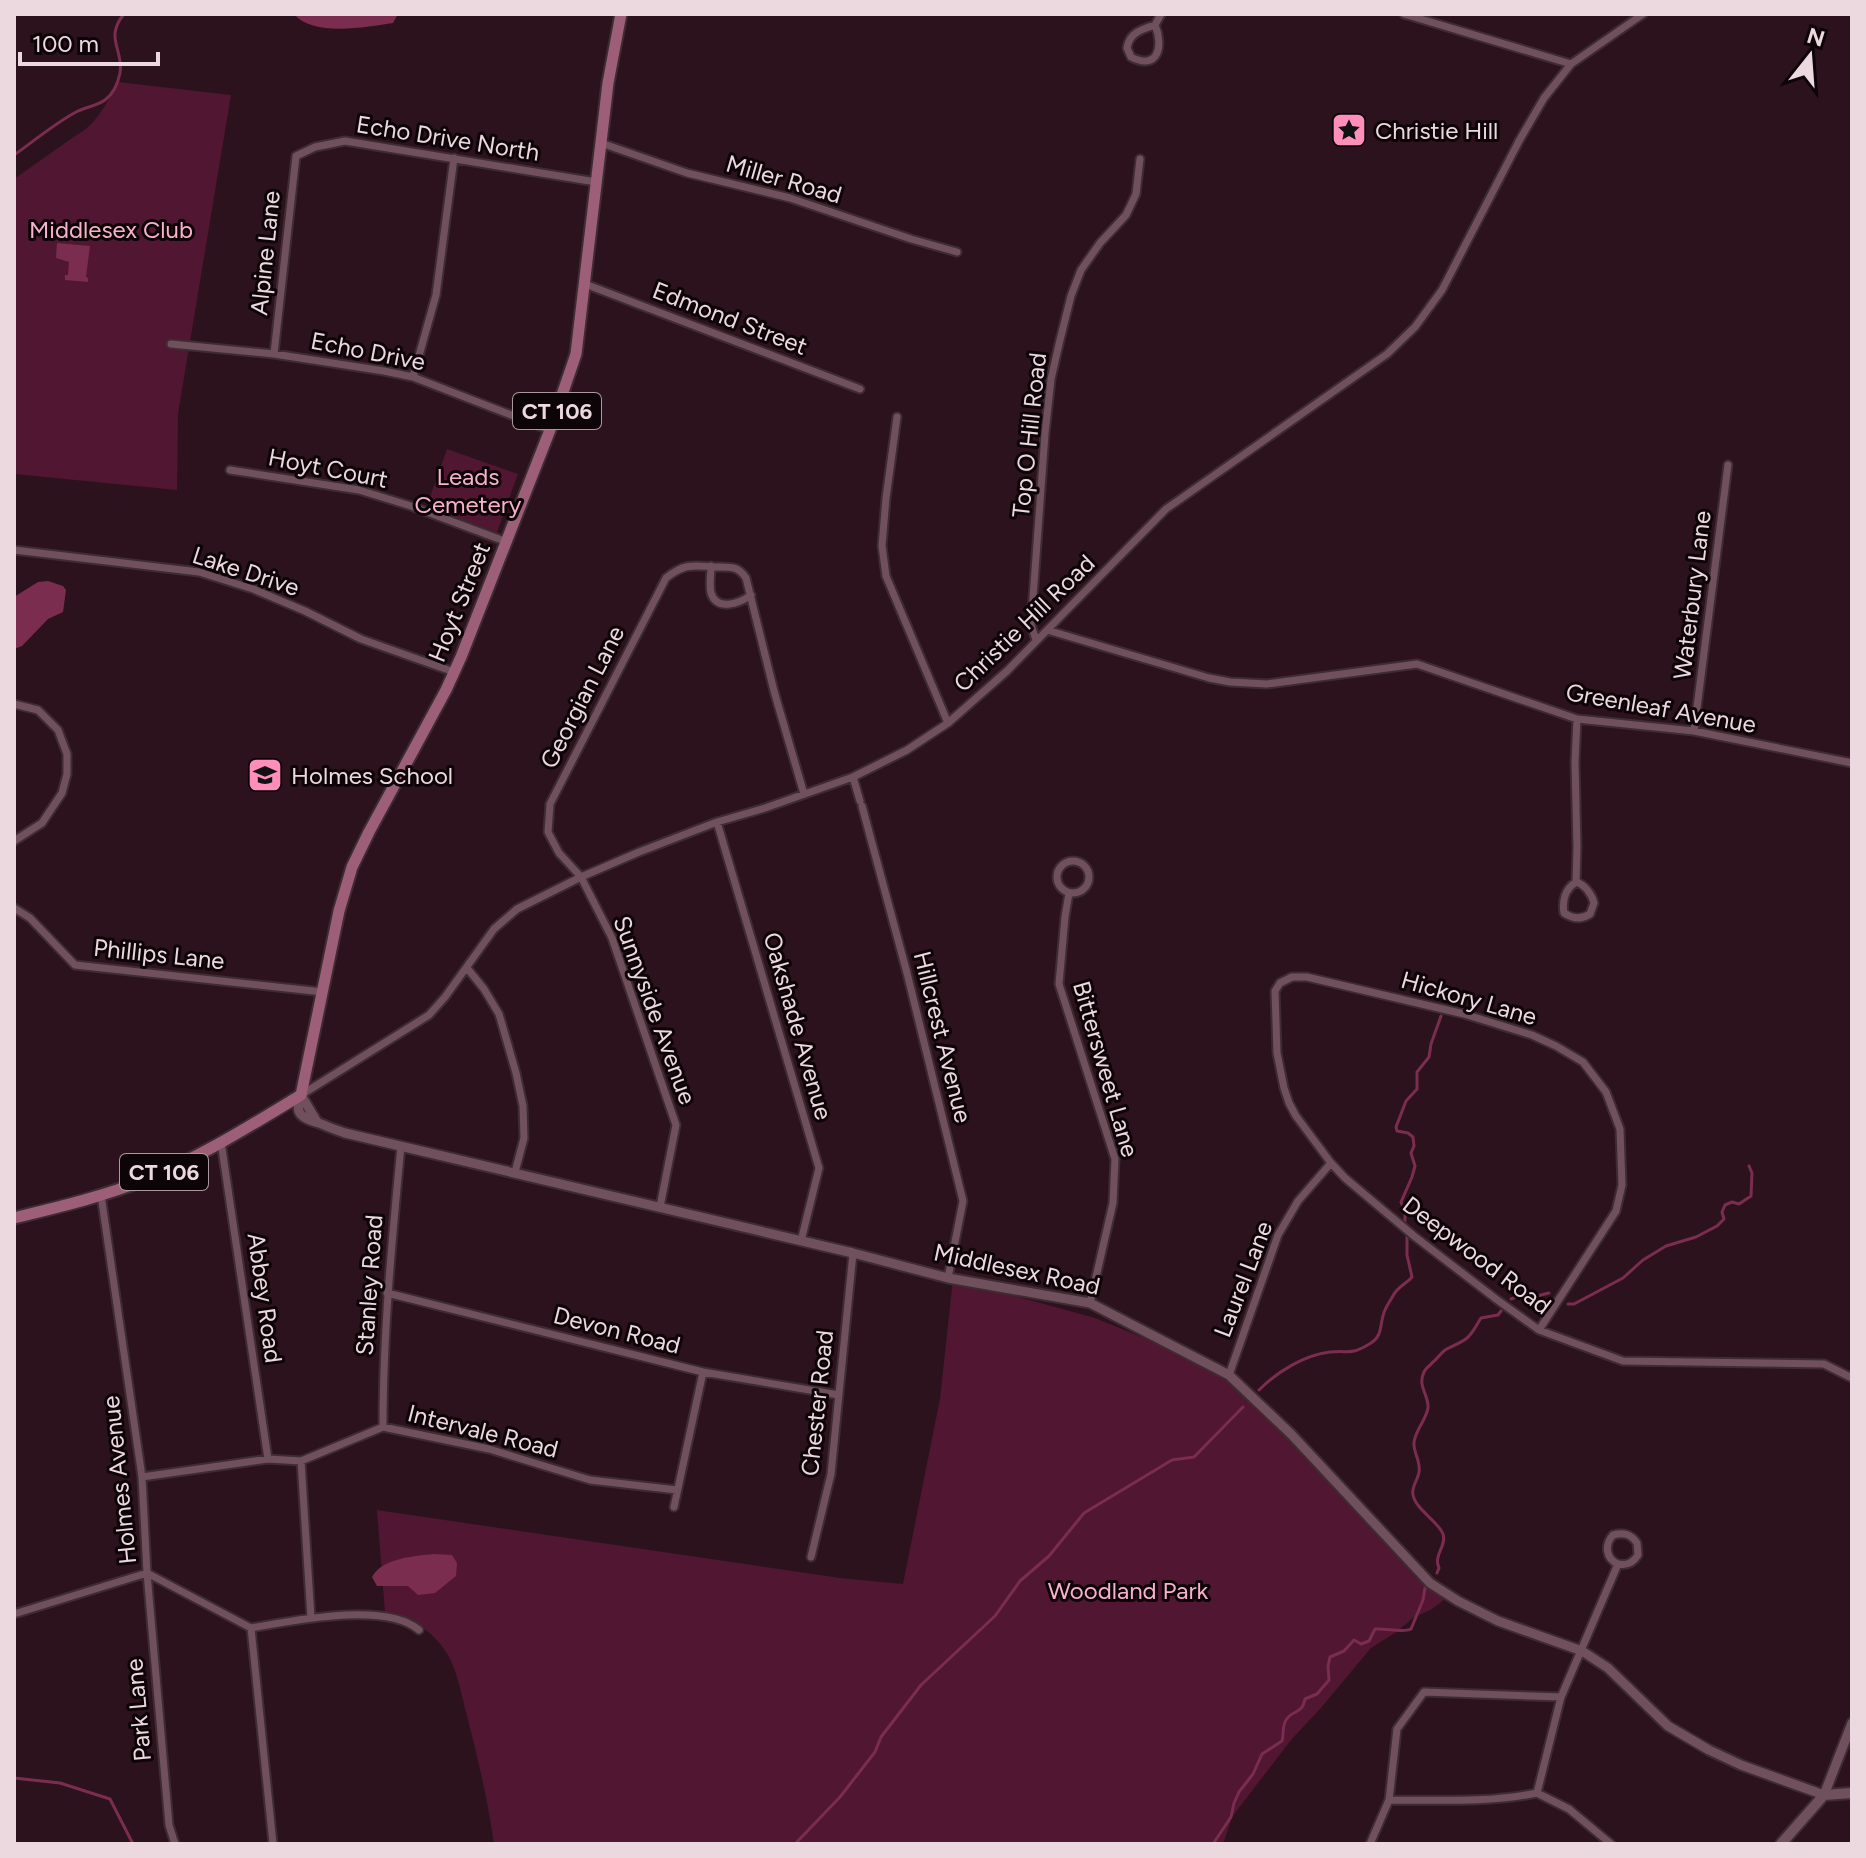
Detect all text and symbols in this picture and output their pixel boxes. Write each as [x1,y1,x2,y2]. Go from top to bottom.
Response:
scale bar [20,16,158,66]
north arrow [1770,16,1850,96]
text: N [1804,22,1828,53]
text: 100 m [32,29,99,58]
street label: Echo Drive North [354,109,542,167]
place icon: Christie Hill [1330,111,1368,149]
place label: Christie Hill [1375,116,1498,145]
street label: Miller Road [723,149,845,209]
street label: Alpine Lane [244,189,286,317]
park label: Middlesex Club [29,215,193,244]
street label: Edmond Street [649,275,811,361]
street label: Echo Drive [308,326,428,376]
street label: Top O Hill Road [1006,351,1052,519]
road number: CT 106 [513,393,601,429]
street label: Hoyt Court [266,442,390,494]
park label: Leads Cemetery [415,462,522,519]
street label: Waterbury Lane [1667,509,1717,681]
street label: Hoyt Street [422,538,496,666]
street label: Lake Drive [189,540,303,602]
street label: Christie Hill Road [948,548,1100,698]
street label: Georgian Lane [534,621,630,773]
street label: Greenleaf Avenue [1564,677,1758,739]
school or university icon: Holmes School [246,756,284,794]
place label: Holmes School [291,761,453,790]
street label: Sunnyside Avenue [607,912,703,1108]
street label: Oakshade Avenue [757,929,839,1123]
street label: Phillips Lane [92,933,226,975]
street label: Hillcrest Avenue [908,948,978,1126]
street label: Hickory Lane [1398,965,1540,1031]
street label: Bittersweet Lane [1067,978,1145,1160]
road number: CT 106 [120,1154,208,1190]
street label: Deepwood Road [1397,1190,1557,1320]
street label: Stanley Road [350,1214,388,1356]
street label: Laurel Lane [1208,1217,1278,1341]
street label: Abbey Road [242,1231,288,1365]
street label: Middlesex Road [931,1237,1103,1301]
street label: Devon Road [550,1300,684,1360]
street label: Chester Road [795,1329,839,1477]
street label: Holmes Avenue [96,1394,142,1566]
street label: Intervale Road [405,1398,561,1464]
park label: Woodland Park [1048,1576,1209,1605]
street label: Park Lane [119,1658,157,1762]

